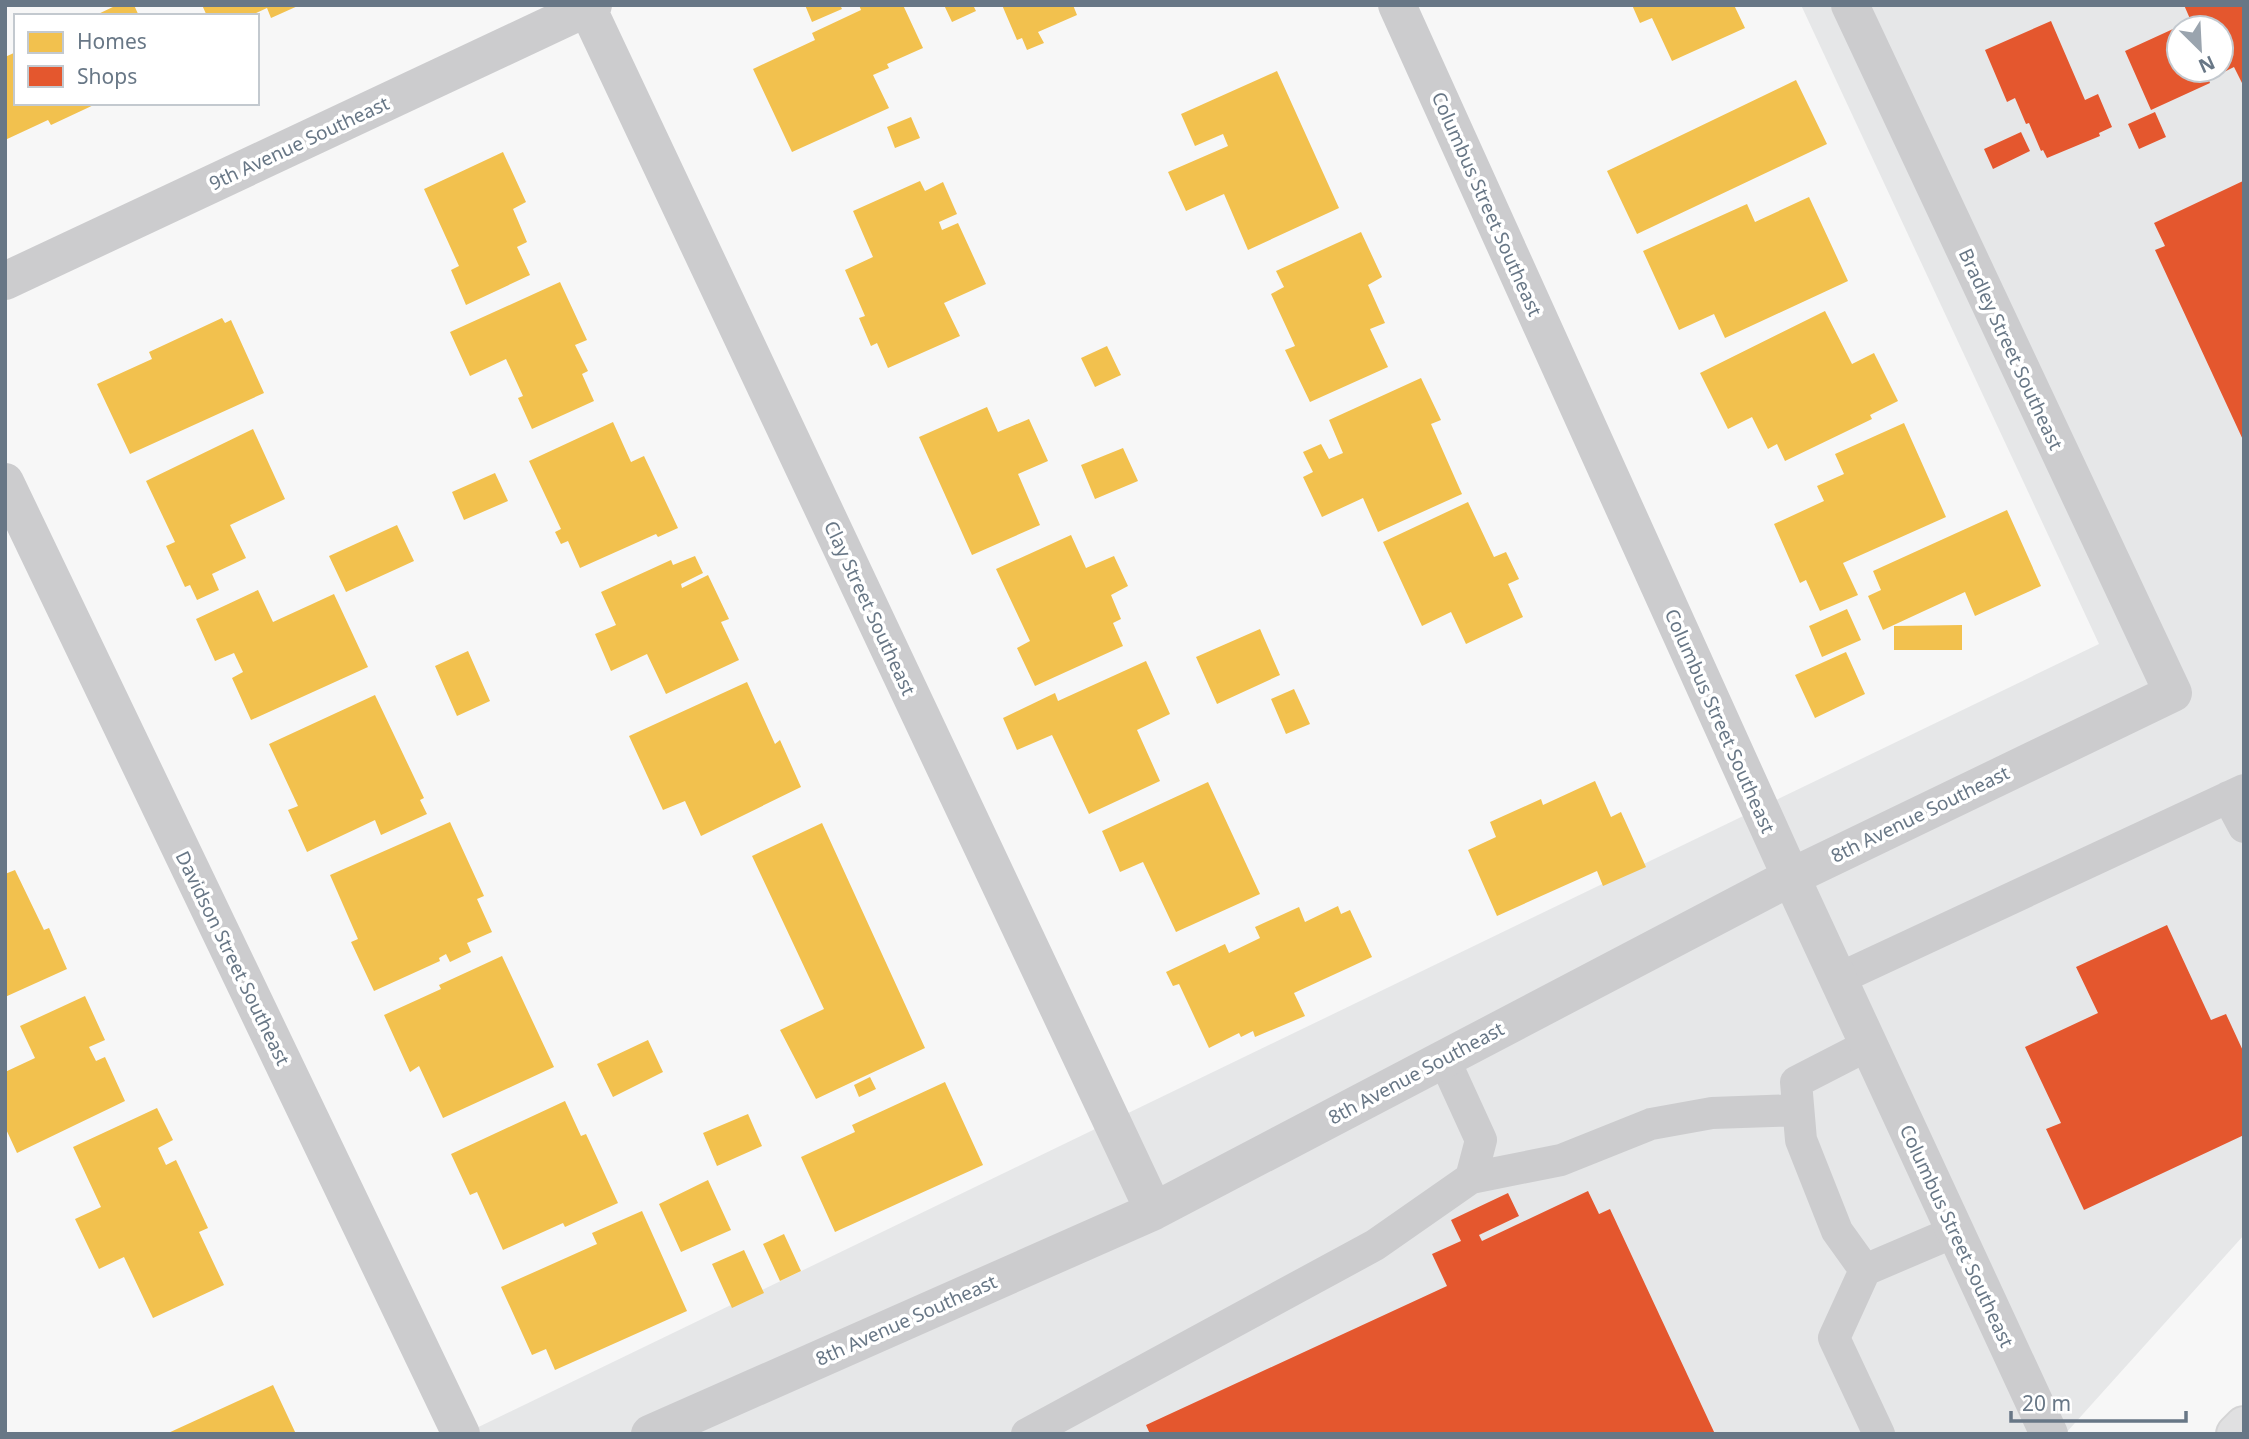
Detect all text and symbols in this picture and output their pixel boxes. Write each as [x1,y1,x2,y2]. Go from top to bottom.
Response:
legend [14,14,259,105]
north arrow [2165,14,2235,84]
text: Homes [77,27,147,55]
text: N [2195,50,2219,80]
text: Shops [77,62,137,90]
street label: Columbus Street Southeast [1426,88,1548,320]
street label: 9th Avenue Southeast [205,90,393,196]
street label: Bradley Street Southeast [1953,244,2069,454]
street label: Clay Street Southeast [818,516,922,700]
street label: Columbus Street Southeast [1659,605,1781,837]
street label: 8th Avenue Southeast [1826,759,2014,869]
street label: Davidson Street Southeast [170,846,296,1070]
street label: 8th Avenue Southeast [1324,1016,1509,1130]
street label: Columbus Street Southeast [1894,1120,2020,1352]
street label: 8th Avenue Southeast [811,1268,1001,1372]
scale bar [2011,1380,2186,1424]
text: 20 m [2022,1389,2071,1417]

